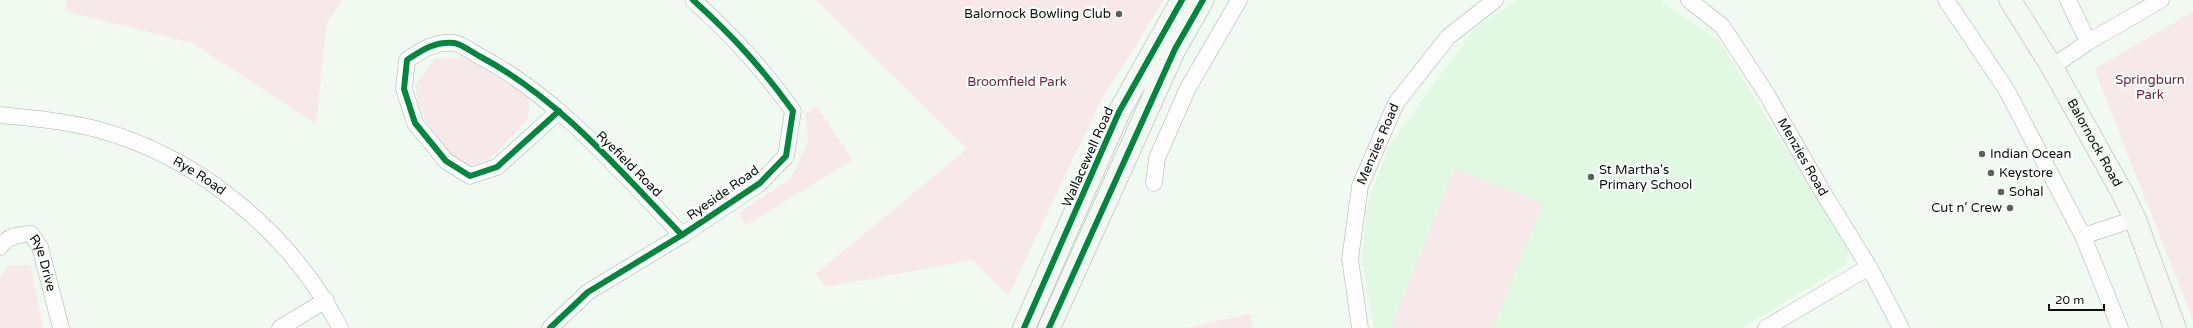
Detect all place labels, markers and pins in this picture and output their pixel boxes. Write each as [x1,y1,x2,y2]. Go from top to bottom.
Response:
place label: Balornock Bowling Club [964,6,1111,22]
marker: Balornock Bowling Club [1114,9,1124,19]
place label: Indian Ocean [1990,146,2071,162]
marker: Indian Ocean [1977,149,1987,159]
place label: St Martha's Primary School [1599,162,1692,193]
place label: Keystore [1999,165,2053,181]
marker: Keystore [1986,168,1996,178]
marker: St Martha's Primary School [1586,172,1596,182]
place label: Sohal [2009,184,2043,200]
marker: Sohal [1996,187,2006,197]
place label: Cut n' Crew [1931,200,2002,216]
marker: Cut n' Crew [2005,203,2015,213]

